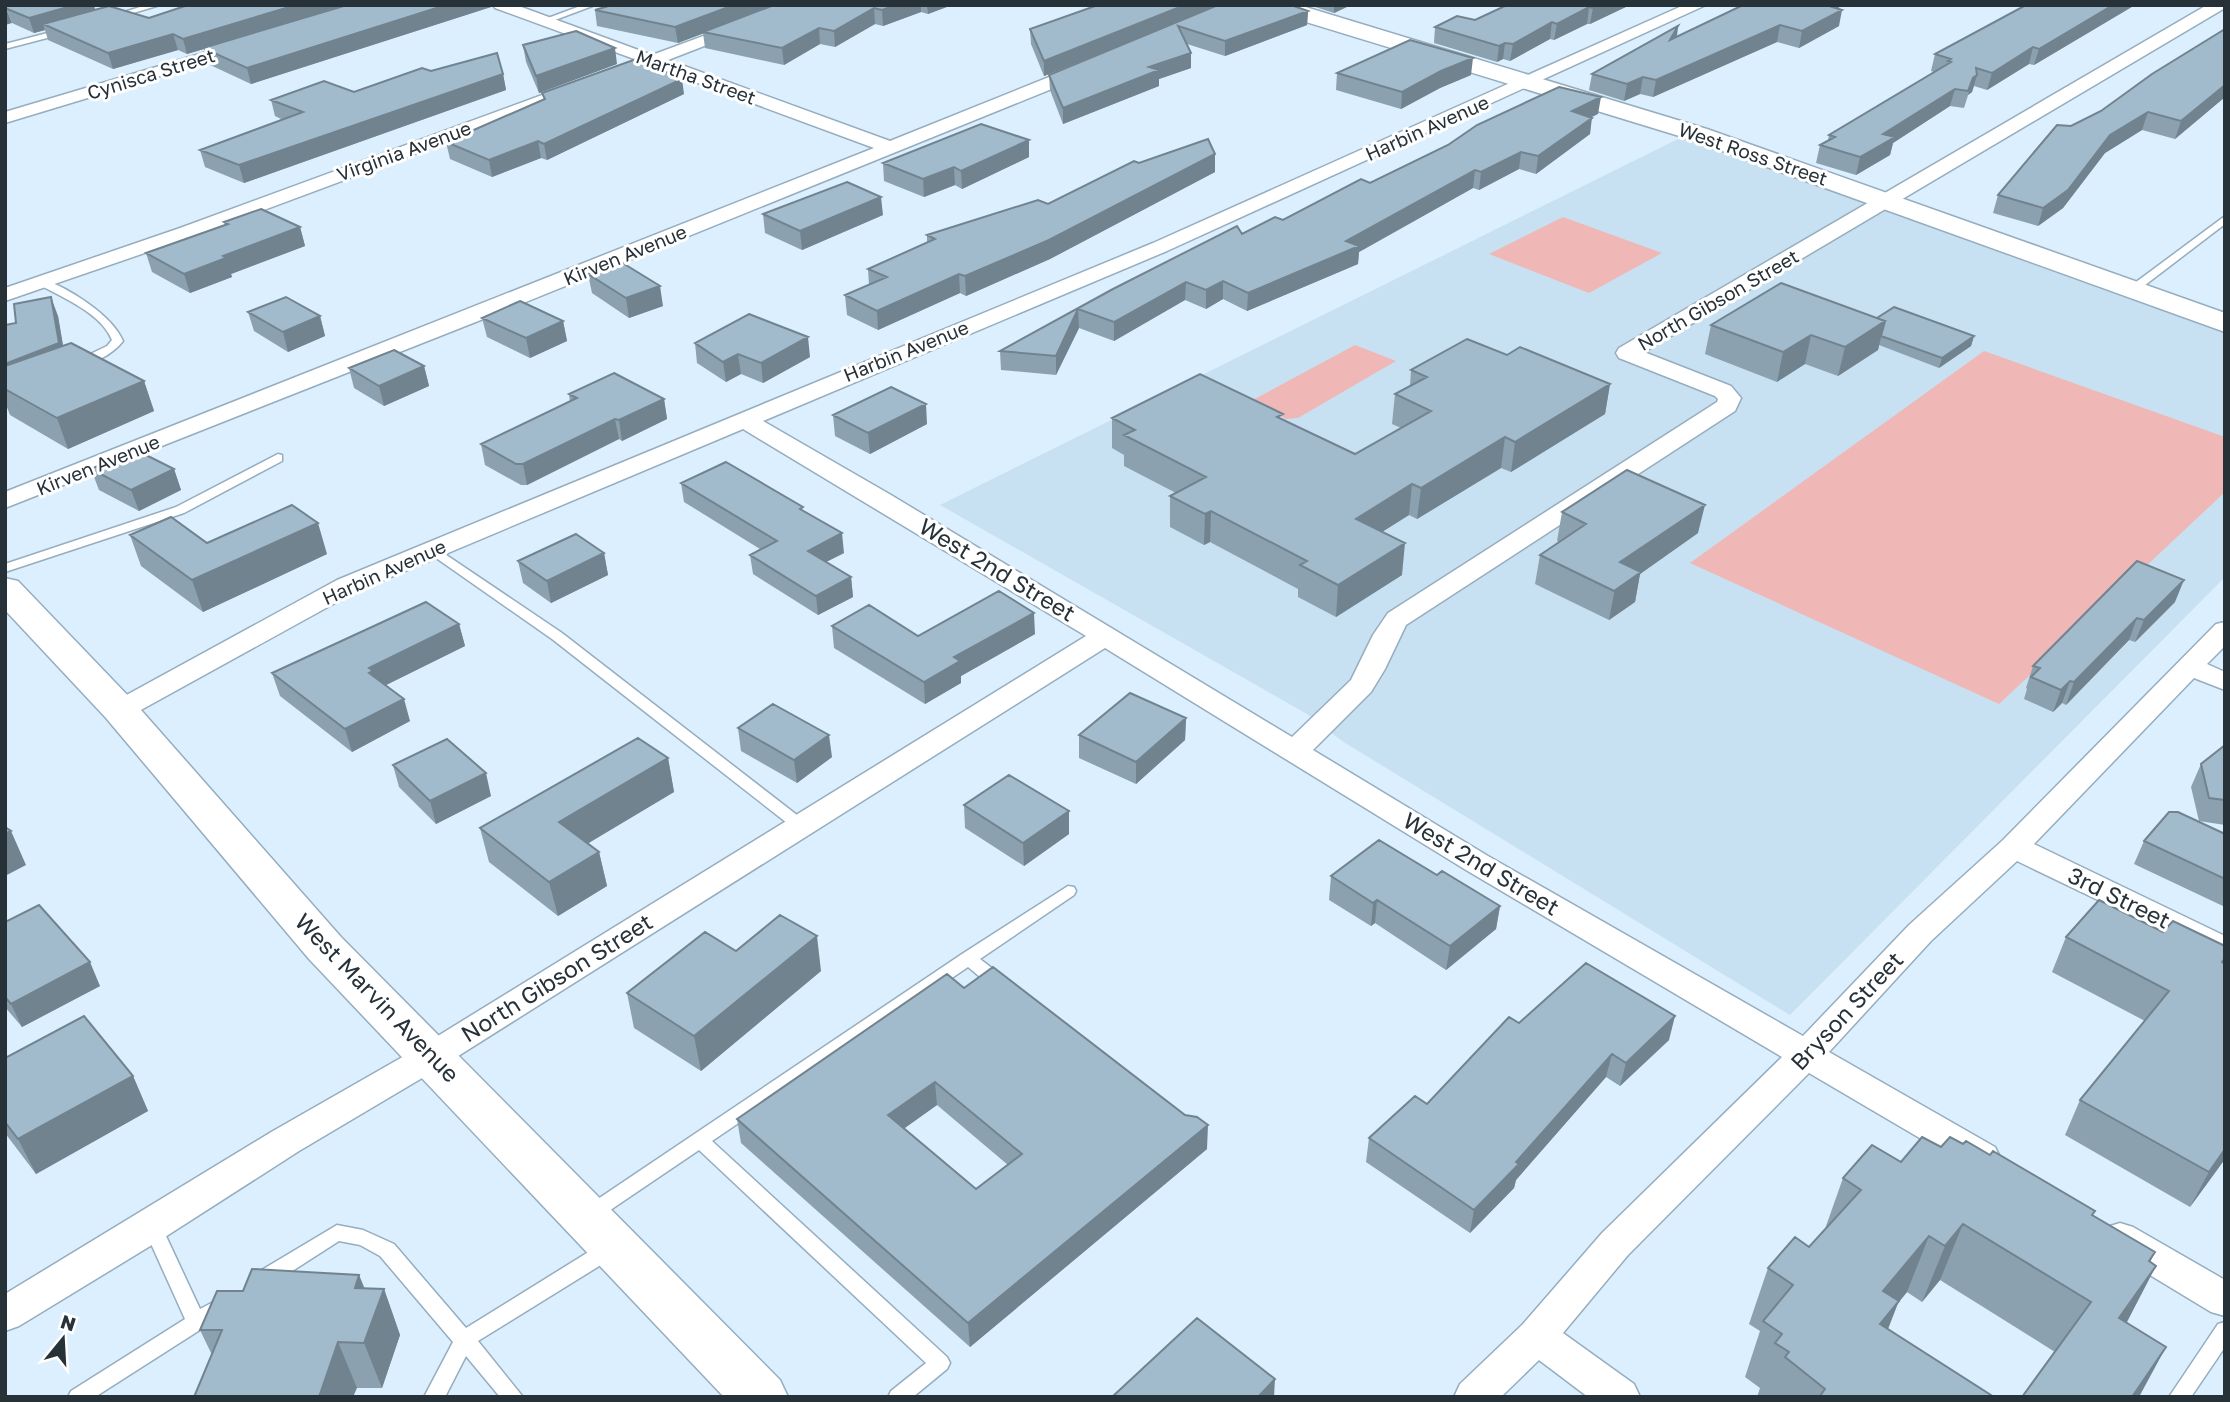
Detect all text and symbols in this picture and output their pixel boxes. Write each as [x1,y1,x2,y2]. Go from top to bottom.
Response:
street label: Cynisca Street [84,43,218,104]
street label: Martha Street [633,44,759,109]
street label: Harbin Avenue [1361,90,1492,165]
street label: Virginia Avenue [334,116,474,185]
street label: West Ross Street [1676,117,1831,190]
street label: Kirven Avenue [560,219,690,290]
street label: North Gibson Street [1633,244,1802,355]
street label: Harbin Avenue [840,315,972,386]
street label: Kirven Avenue [33,429,163,500]
street label: West 2nd Street [914,512,1081,627]
street label: Harbin Avenue [318,534,449,609]
street label: West 2nd Street [1398,806,1565,921]
street label: 3rd Street [2064,860,2175,934]
street label: West Marvin Avenue [290,907,466,1088]
street label: North Gibson Street [456,907,657,1047]
street label: Bryson Street [1784,945,1908,1075]
north arrow [28,1304,98,1374]
text: N [58,1309,79,1336]

